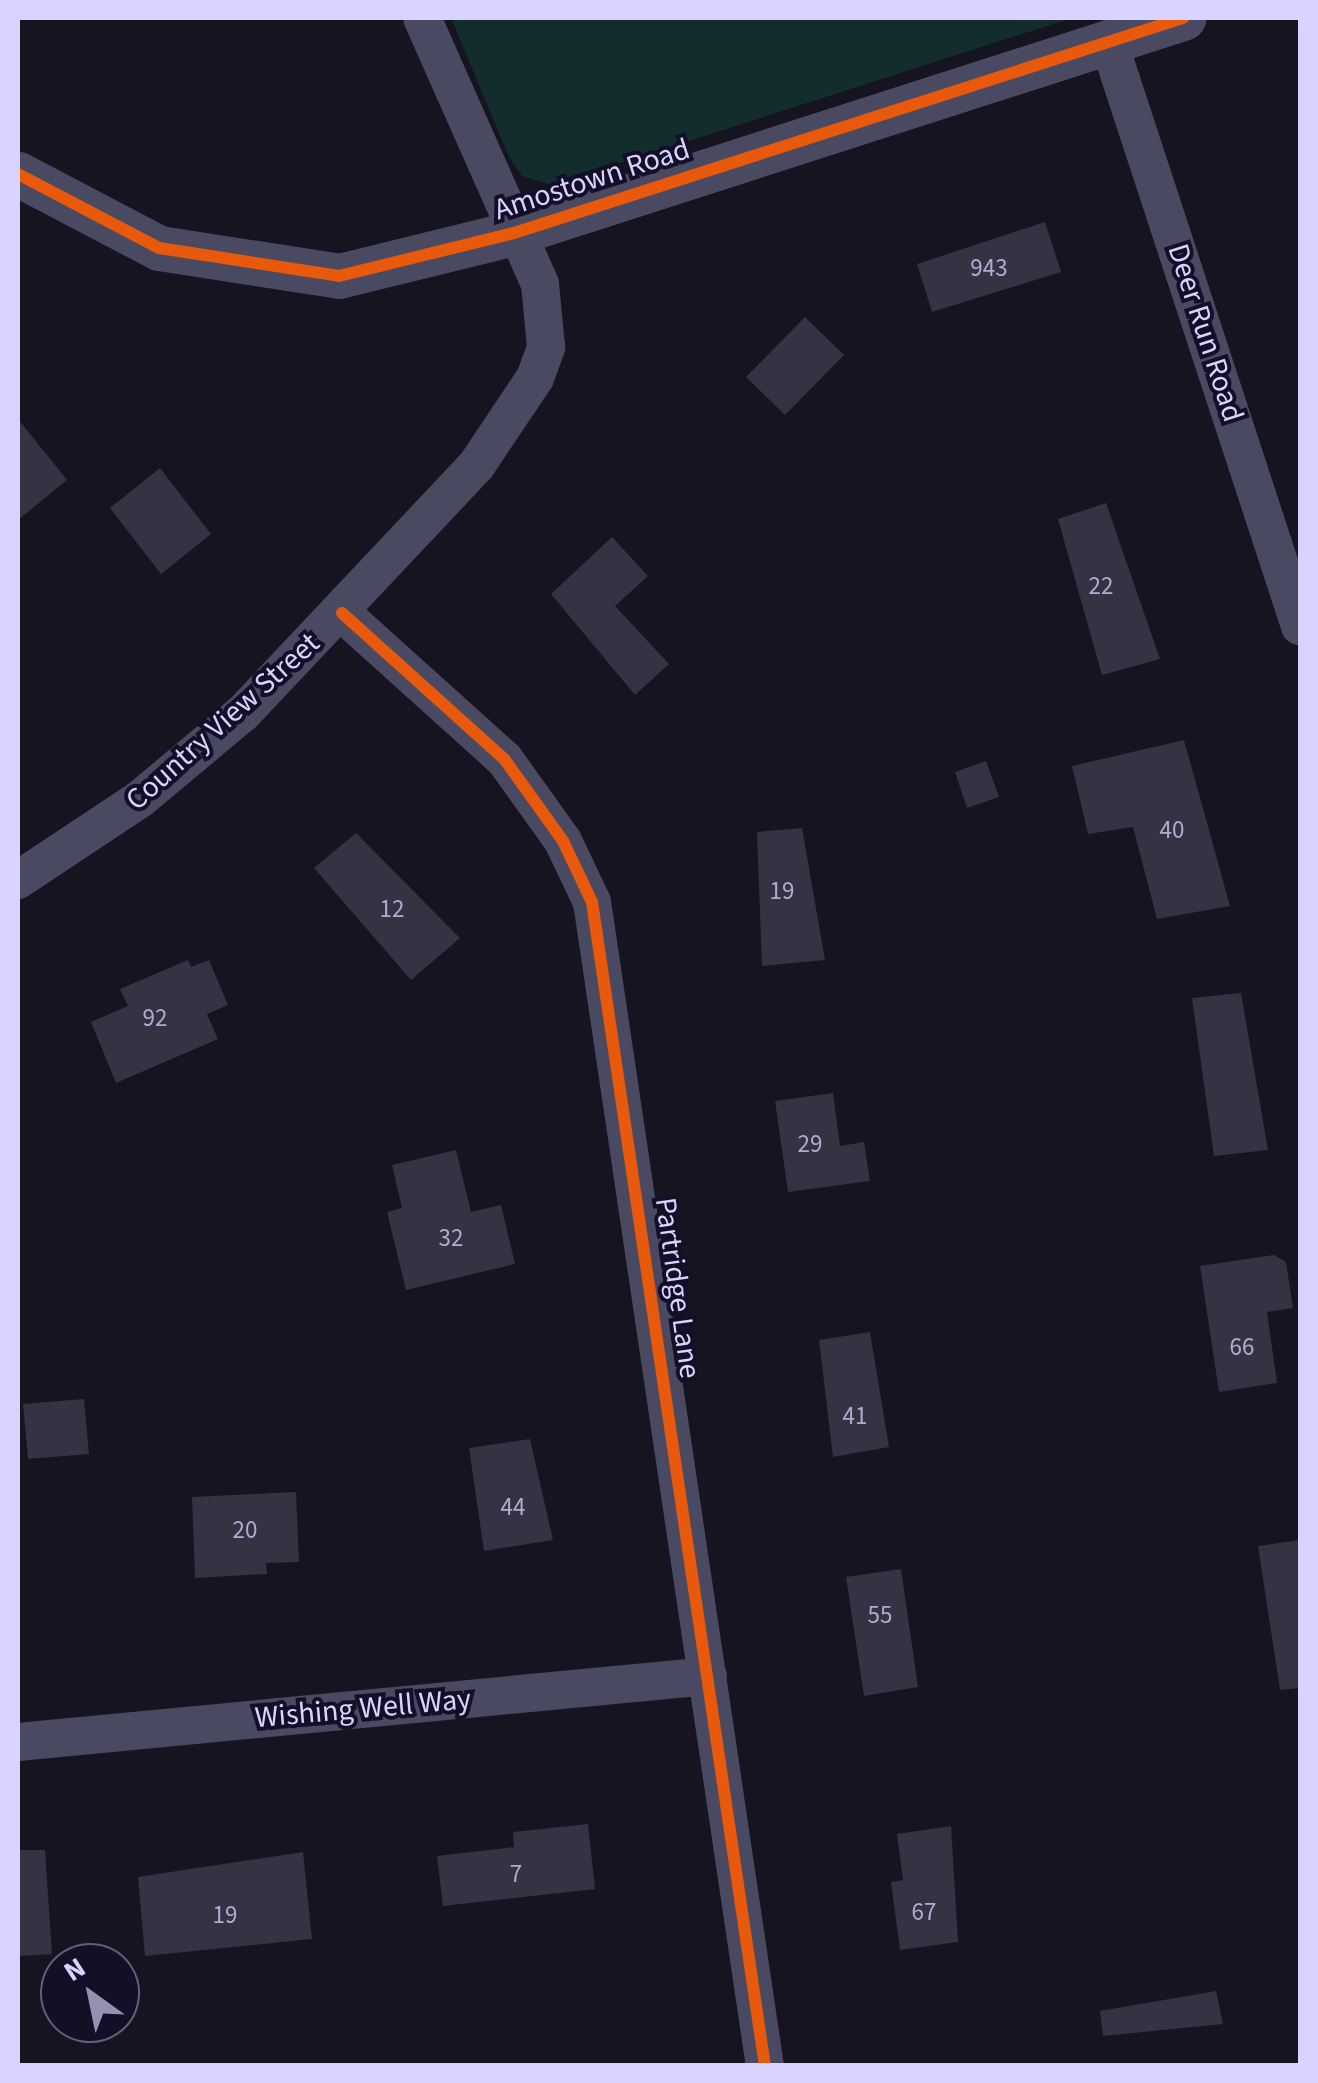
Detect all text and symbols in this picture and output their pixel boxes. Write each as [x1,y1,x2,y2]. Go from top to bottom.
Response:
street label: Amostown Road [490,131,694,229]
street label: Deer Run Road [1159,240,1251,426]
house number: 943 [970,253,1008,283]
house number: 22 [1089,571,1113,601]
street label: Country View Street [119,626,327,818]
house number: 40 [1160,815,1184,845]
house number: 19 [770,876,794,906]
house number: 12 [380,894,404,924]
house number: 92 [143,1003,167,1033]
house number: 29 [798,1129,822,1159]
street label: Partridge Lane [646,1195,708,1381]
house number: 32 [439,1223,463,1253]
house number: 66 [1230,1332,1254,1362]
house number: 41 [843,1401,867,1431]
house number: 44 [501,1492,525,1522]
house number: 20 [233,1515,257,1545]
house number: 55 [868,1600,892,1630]
street label: Wishing Well Way [253,1682,473,1736]
house number: 7 [510,1859,522,1889]
house number: 67 [912,1897,936,1927]
house number: 19 [213,1900,237,1930]
north arrow [40,1943,140,2043]
text: N [56,1948,93,1991]

